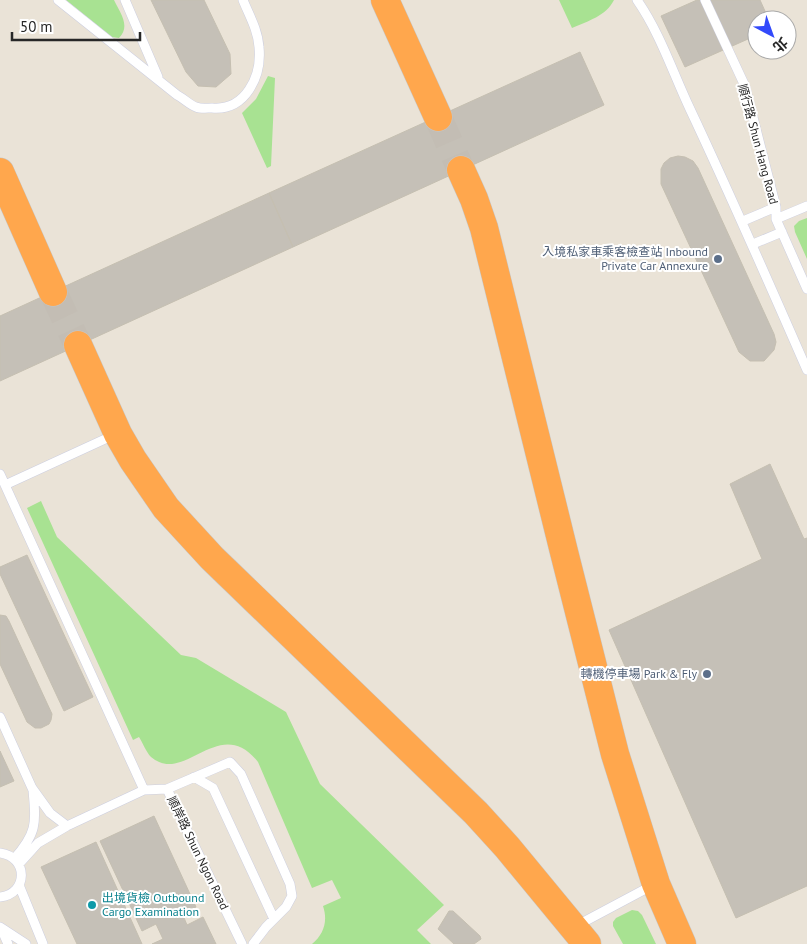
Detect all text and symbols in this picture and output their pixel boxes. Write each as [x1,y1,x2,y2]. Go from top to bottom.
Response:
scale bar [12,10,140,42]
north arrow [747,10,797,60]
text: 50 m [20,17,53,36]
text: 北 [769,33,792,56]
street label: 順行路 Shun Hang Road [735,82,782,206]
place label: 入境私家車乘客檢查站 Inbound Private Car Annexure [542,244,708,273]
marker: 入境私家車乘客檢查站 Inbound Private Car Annexure [712,253,724,265]
place label: 轉機停車場 Park & Fly [581,666,697,681]
marker: 轉機停車場 Park & Fly [701,668,713,680]
street label: 順岸路 Shun Ngon Road [164,794,232,912]
place label: 出境貨檢 Outbound Cargo Examination [102,890,204,919]
marker: 出境貨檢 Outbound Cargo Examination [86,899,98,911]

